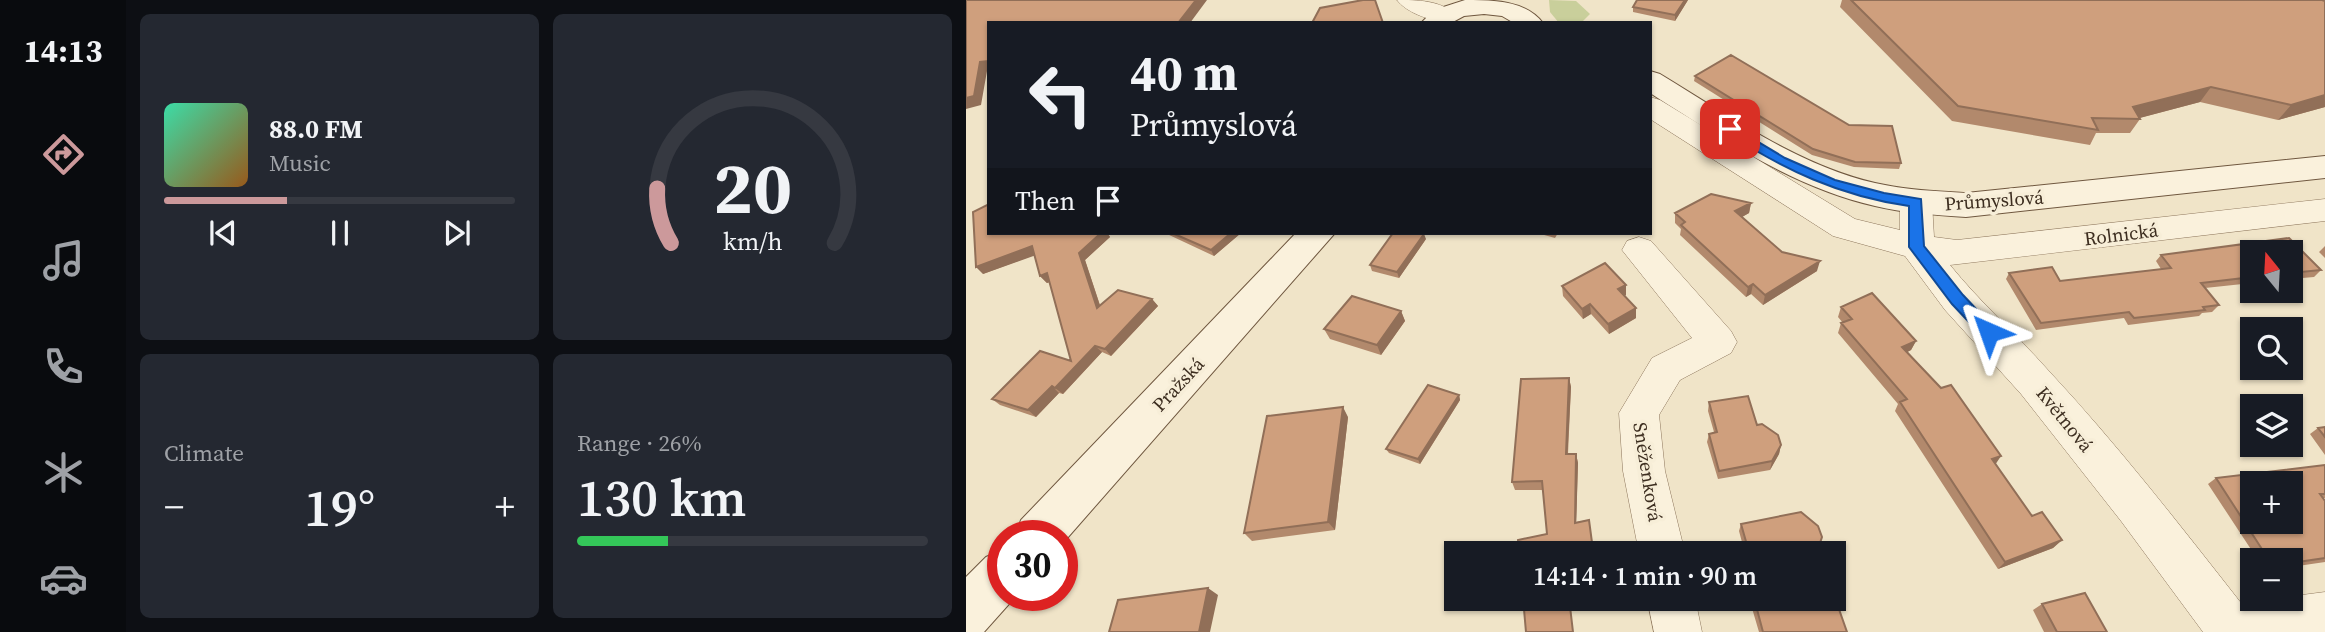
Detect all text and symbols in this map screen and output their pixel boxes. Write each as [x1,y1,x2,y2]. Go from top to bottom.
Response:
text: 14:13 [24,29,102,73]
text: 40 m [1130,39,1238,106]
icon: left [1015,49,1106,140]
pin [1700,99,1760,159]
text: Průmyslová [1130,103,1297,147]
icon: arrive [1711,110,1749,148]
text: 88.0 FM [269,111,363,147]
icon: directions [39,130,88,179]
text: 20 [713,139,792,238]
text: Music [269,147,331,179]
icon: arrive [1089,182,1127,220]
text: Then [1015,183,1075,219]
street label: Průmyslová [1944,184,2045,216]
icon: previous [204,214,242,252]
icon: pause [321,214,359,252]
icon: next [438,214,476,252]
street label: Rolnická [2082,217,2160,251]
text: km/h [723,224,782,258]
icon: music [39,236,88,285]
north arrow [2240,240,2303,303]
map controls [2240,240,2303,611]
position arrow [1952,295,2026,369]
button: search [2240,317,2303,380]
icon: phone [39,342,88,391]
street label: Pražská [1146,351,1210,417]
street label: Květnová [2031,381,2100,458]
button: layers [2240,394,2303,457]
street label: Sněženková [1627,420,1669,524]
text: Range · 26% [577,427,702,459]
text: Climate [164,437,244,469]
icon: climate [39,448,88,497]
text: 130 km [577,462,746,533]
button: + [2240,471,2303,534]
text: 19° [304,472,375,543]
text: − [164,481,184,533]
text: + [495,481,515,533]
speed limit sign: 30 [987,520,1078,611]
button: − [2240,548,2303,611]
icon: car [39,554,88,603]
text: 14:14 · 1 min · 90 m [1533,558,1757,594]

